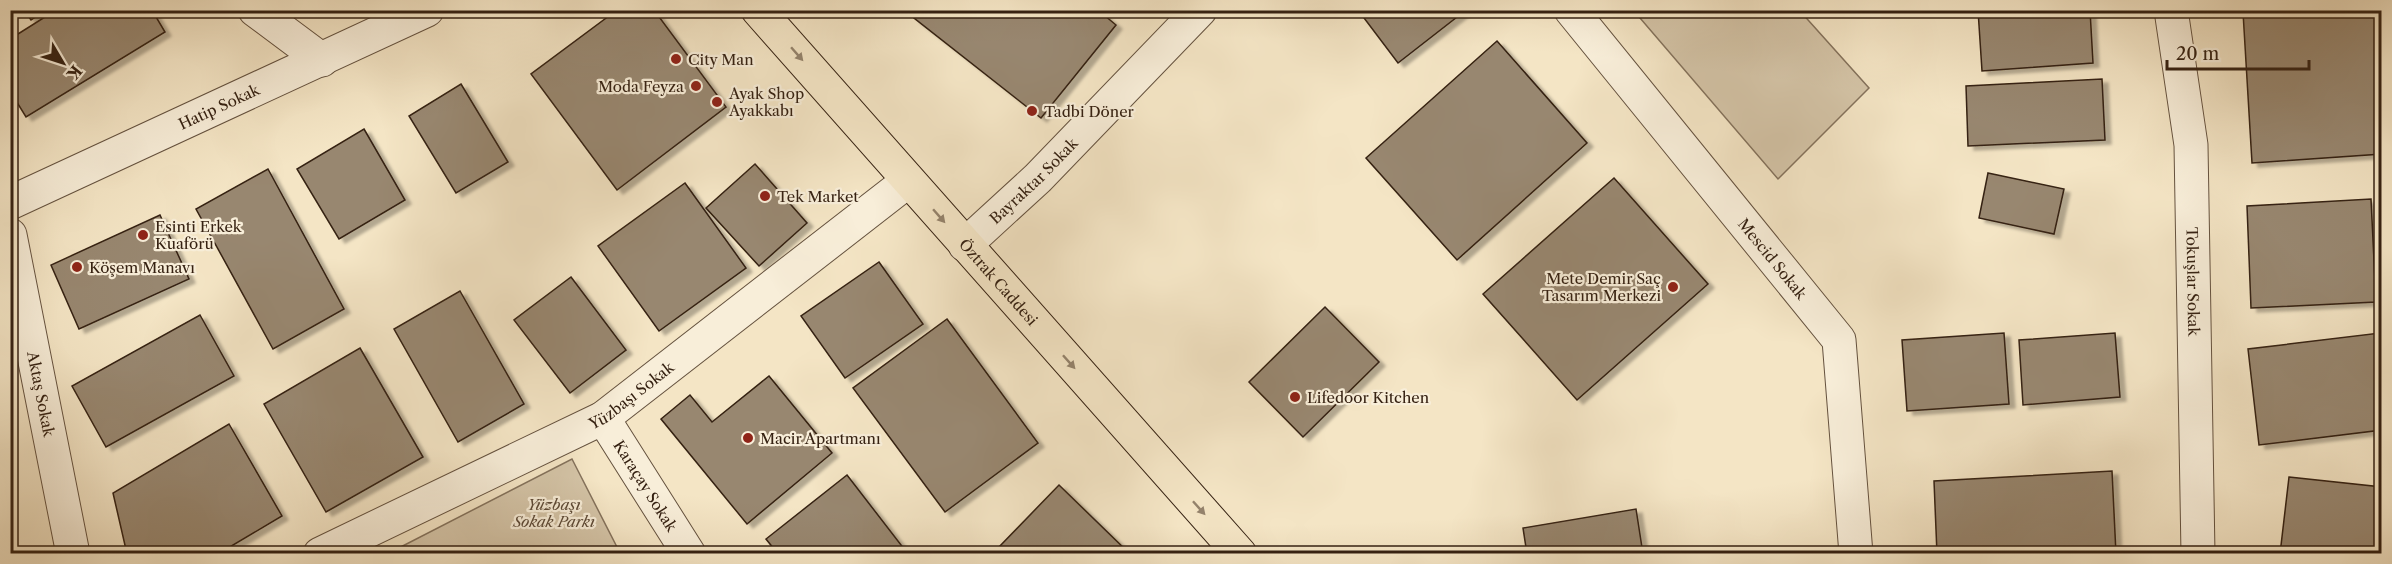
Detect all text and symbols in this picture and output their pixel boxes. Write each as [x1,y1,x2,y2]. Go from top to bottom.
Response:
north arrow [33,33,93,93]
scale bar [2167,33,2310,71]
text: 20 m [2176,43,2220,65]
one-way arrow [790,47,803,62]
place label: City Man [688,50,754,69]
marker: City Man [669,52,683,66]
text: K [62,61,86,85]
place label: Moda Feyza [598,77,684,96]
street label: Hatip Sokak [175,79,263,133]
marker: Moda Feyza [689,79,703,93]
place label: Ayak Shop Ayakkabı [728,84,804,120]
marker: Ayak Shop Ayakkabı [710,95,724,109]
place label: Tadbi Döner [1044,102,1135,121]
marker: Tadbi Döner [1025,104,1039,118]
street label: Bayraktar Sokak [985,133,1082,228]
place label: Tek Market [777,187,859,206]
marker: Tek Market [758,189,772,203]
one-way arrow [932,209,946,224]
street label: Mescid Sokak [1734,214,1812,304]
place label: Esinti Erkek Kuaförü [155,217,243,253]
street label: Tokuşlar Sokak [2183,227,2204,338]
marker: Esinti Erkek Kuaförü [136,228,150,242]
street label: Öztrak Caddesi [955,234,1042,329]
place label: Köşem Manavı [89,258,195,277]
marker: Köşem Manavı [70,260,84,274]
place label: Mete Demir Saç Tasarım Merkezi [1542,269,1661,305]
marker: Mete Demir Saç Tasarım Merkezi [1666,280,1680,294]
street label: Aktaş Sokak [23,349,59,440]
one-way arrow [1062,354,1075,369]
street label: Yüzbaşı Sokak [585,356,678,433]
place label: Lifedoor Kitchen [1307,388,1430,407]
marker: Lifedoor Kitchen [1288,390,1302,404]
place label: Macir Apartmanı [760,429,881,448]
marker: Macir Apartmanı [741,431,755,445]
street label: Karaçay Sokak [610,436,682,536]
park label: Yüzbaşı Sokak Parkı [512,495,595,531]
one-way arrow [1192,500,1206,515]

